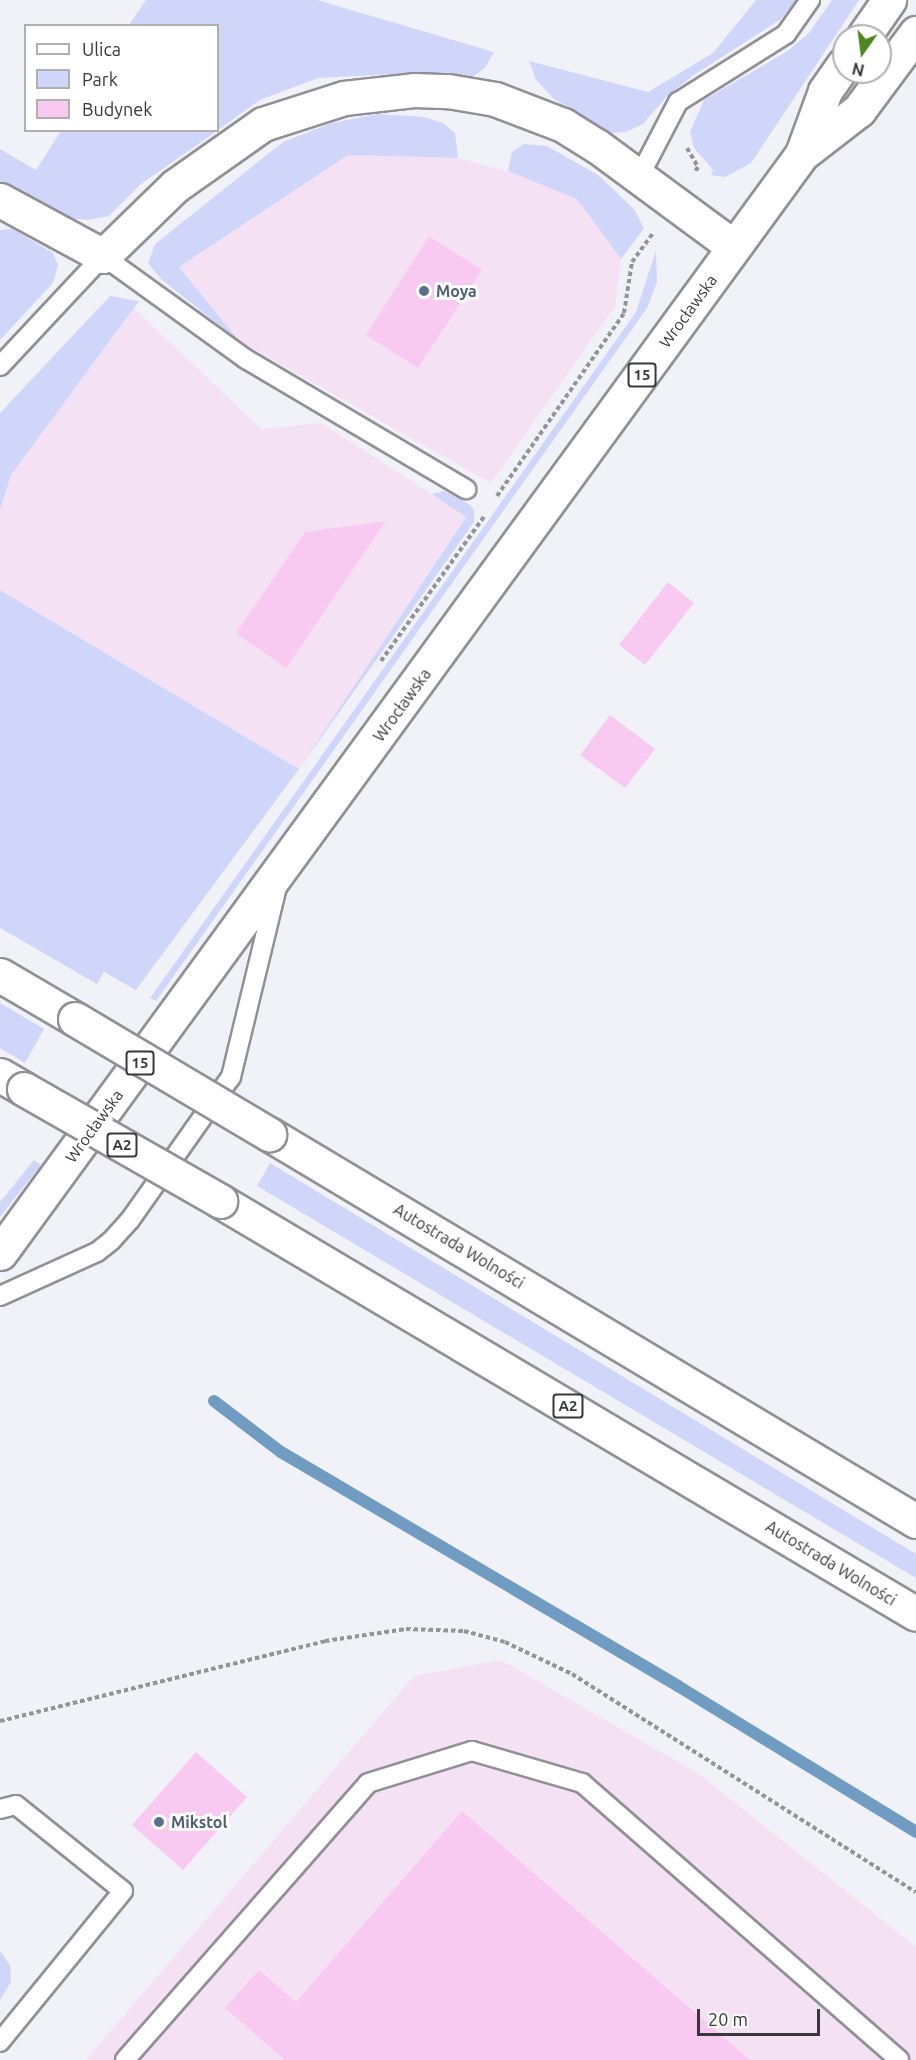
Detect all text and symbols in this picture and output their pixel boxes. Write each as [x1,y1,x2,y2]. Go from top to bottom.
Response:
legend [24,24,219,132]
north arrow [832,24,892,84]
text: Ulica [82,39,121,59]
text: N [850,59,866,80]
text: Park [82,69,118,89]
text: Budynek [82,99,152,119]
street label: Wrocławska [655,271,721,351]
place label: Moya [436,281,477,301]
marker: Moya [417,284,431,298]
road number: 15 [627,363,657,387]
street label: Wrocławska [369,665,435,745]
road number: 15 [125,1051,155,1075]
street label: Wrocławska [61,1086,127,1166]
road number: A2 [106,1133,138,1157]
street label: Autostrada Wolności [390,1199,528,1293]
road number: A2 [552,1394,584,1418]
street label: Autostrada Wolności [762,1516,900,1610]
place label: Mikstol [171,1812,227,1832]
marker: Mikstol [152,1815,166,1829]
scale bar [700,1997,823,2035]
text: 20 m [708,2009,748,2029]

